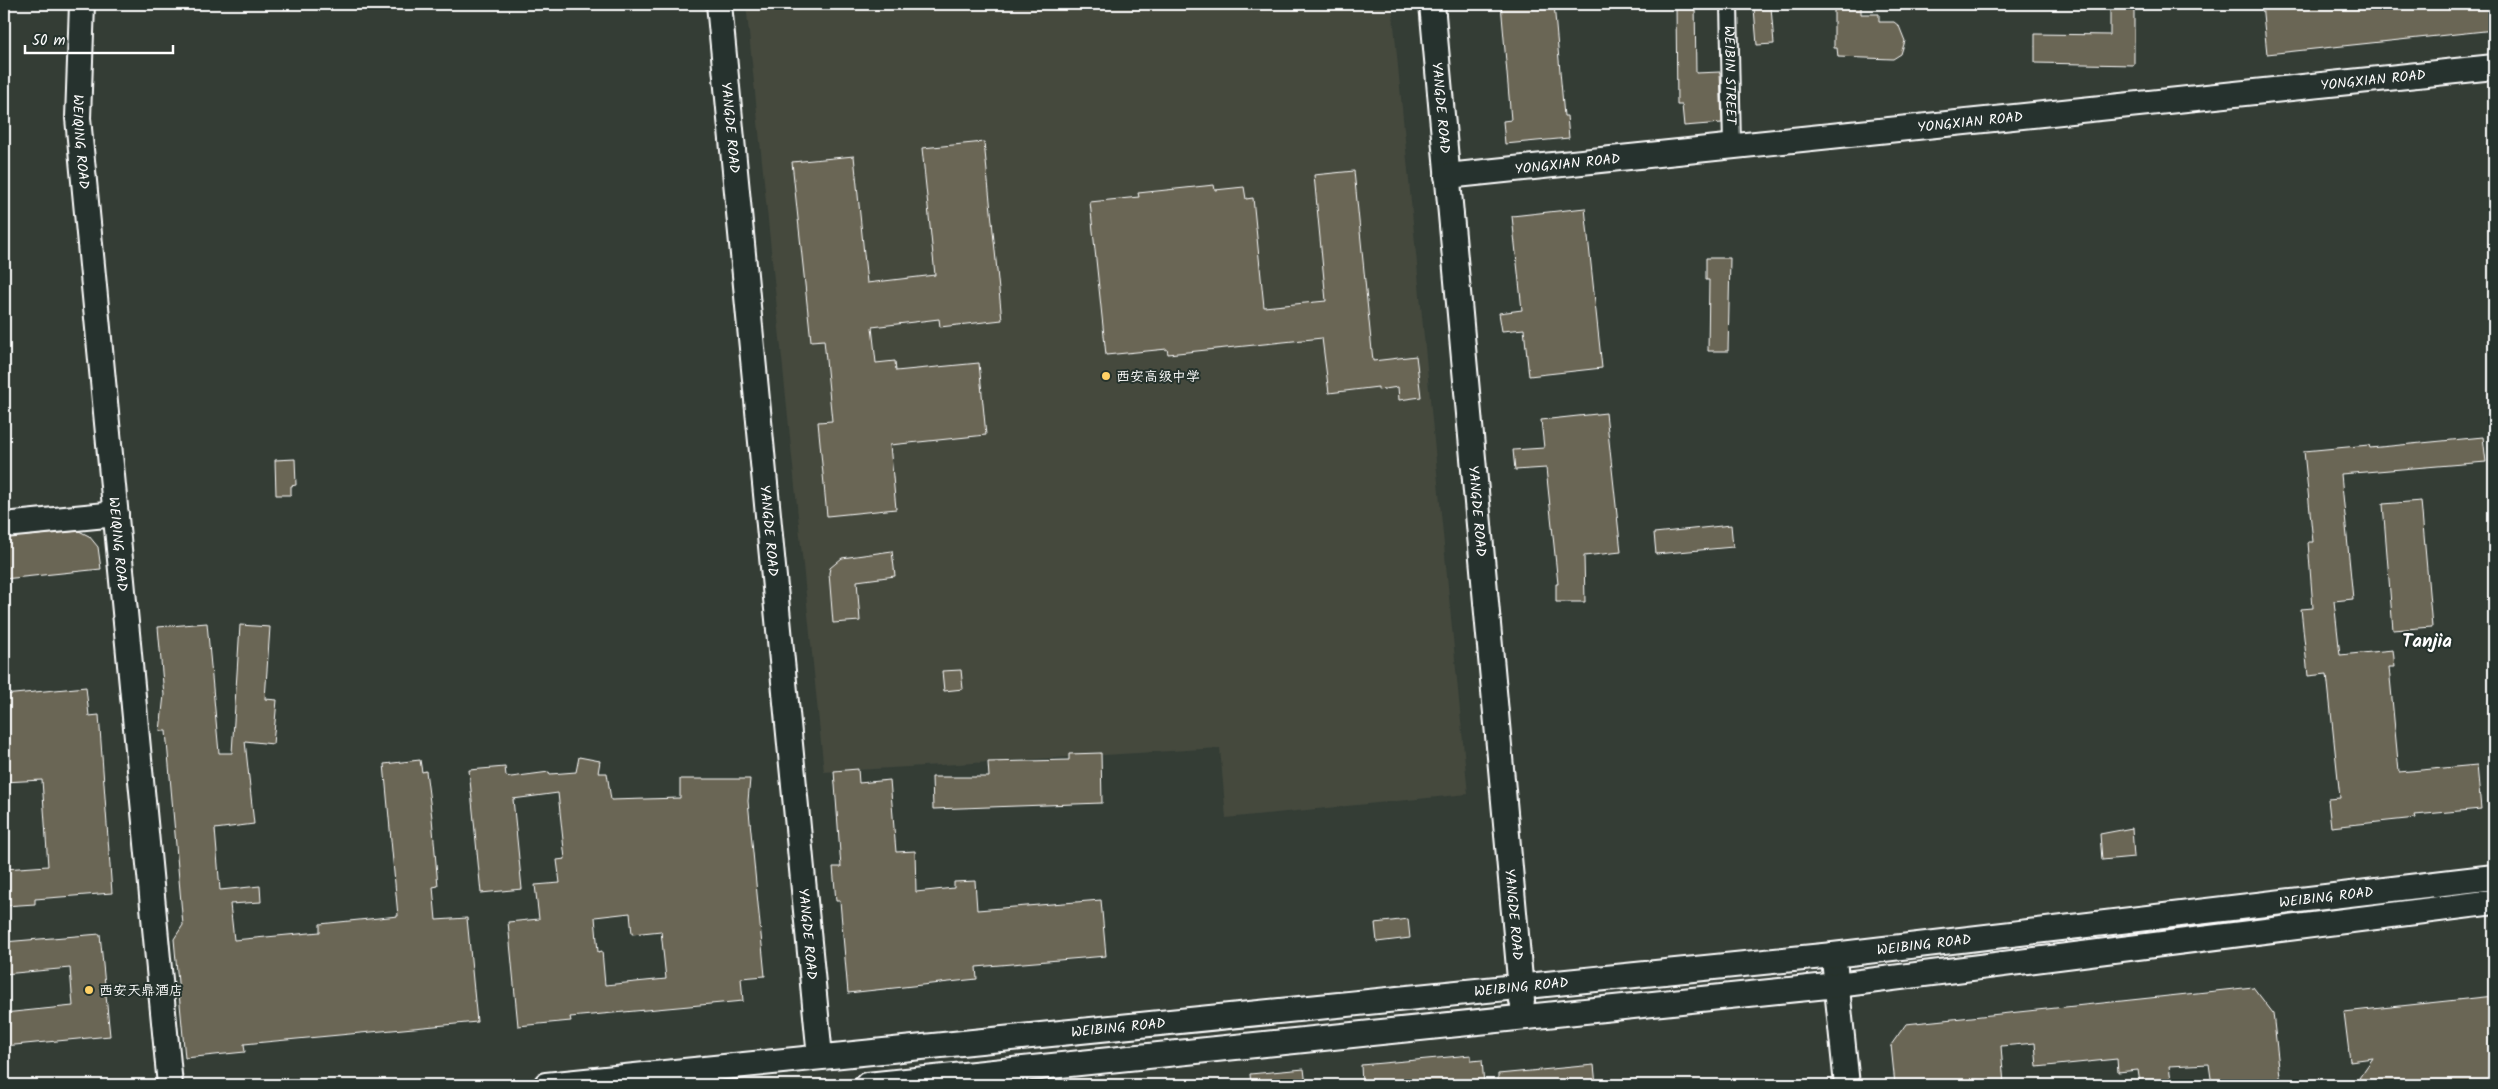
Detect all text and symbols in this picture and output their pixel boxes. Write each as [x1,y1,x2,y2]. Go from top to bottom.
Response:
scale bar [25,22,172,54]
street label: WEIBIN STREET [1717,25,1742,126]
text: 50 m [32,29,66,53]
street label: YANGDE ROAD [1425,61,1455,154]
street label: YONGXIAN ROAD [2319,64,2427,97]
street label: YANGDE ROAD [715,81,745,174]
street label: WEIQING ROAD [66,94,95,190]
street label: YONGXIAN ROAD [1917,106,2024,139]
street label: YONGXIAN ROAD [1514,148,1621,181]
place label: 西安高级中学 [1116,366,1200,388]
marker: 西安高级中学 [1100,370,1112,382]
street label: YANGDE ROAD [1462,464,1492,558]
street label: YANGDE ROAD [753,484,784,577]
street label: WEIQING ROAD [102,496,133,592]
district label: Tanjia [2402,627,2452,657]
street label: YANGDE ROAD [1498,868,1528,961]
street label: WEIBING ROAD [2278,881,2374,914]
street label: YANGDE ROAD [792,887,823,981]
street label: WEIBING ROAD [1876,929,1972,962]
street label: WEIBING ROAD [1473,972,1569,1003]
place label: 西安天鼎酒店 [99,980,183,1002]
marker: 西安天鼎酒店 [83,984,95,996]
street label: WEIBING ROAD [1070,1013,1166,1044]

